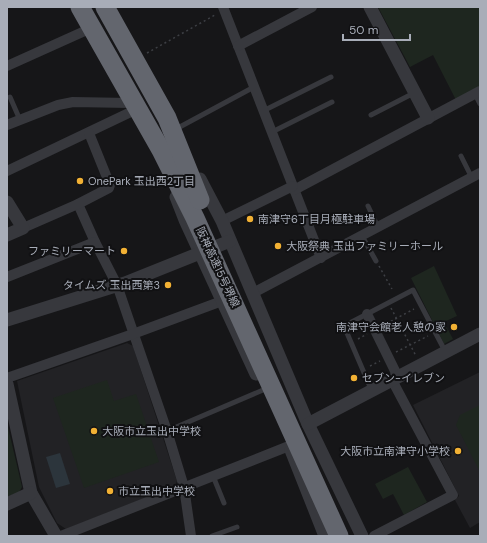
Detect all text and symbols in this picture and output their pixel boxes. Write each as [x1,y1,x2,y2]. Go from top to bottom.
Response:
scale bar [343,16,410,42]
text: 50 m [349,22,378,38]
place label: OnePark 玉出西2丁目 [88,174,195,188]
marker: OnePark 玉出西2丁目 [75,176,85,186]
place label: 南津守6丁目月極駐車場 [258,212,375,226]
marker: 南津守6丁目月極駐車場 [245,214,255,224]
street label: 阪神高速15号堺線 [193,225,243,309]
place label: 大阪祭典 玉出ファミリーホール [286,239,443,253]
marker: 大阪祭典 玉出ファミリーホール [273,241,283,251]
place label: ファミリーマート [28,244,116,258]
marker: ファミリーマート [119,246,129,256]
place label: タイムズ 玉出西第3 [63,278,160,292]
marker: タイムズ 玉出西第3 [163,280,173,290]
place label: 南津守会館老人憩の家 [336,320,446,334]
marker: 南津守会館老人憩の家 [449,322,459,332]
place label: セブン-イレブン [362,371,445,385]
marker: セブン-イレブン [349,373,359,383]
place label: 大阪市立玉出中学校 [102,424,201,438]
marker: 大阪市立玉出中学校 [89,426,99,436]
place label: 大阪市立南津守小学校 [340,444,450,458]
marker: 大阪市立南津守小学校 [453,446,463,456]
place label: 市立玉出中学校 [118,484,195,498]
marker: 市立玉出中学校 [105,486,115,496]

